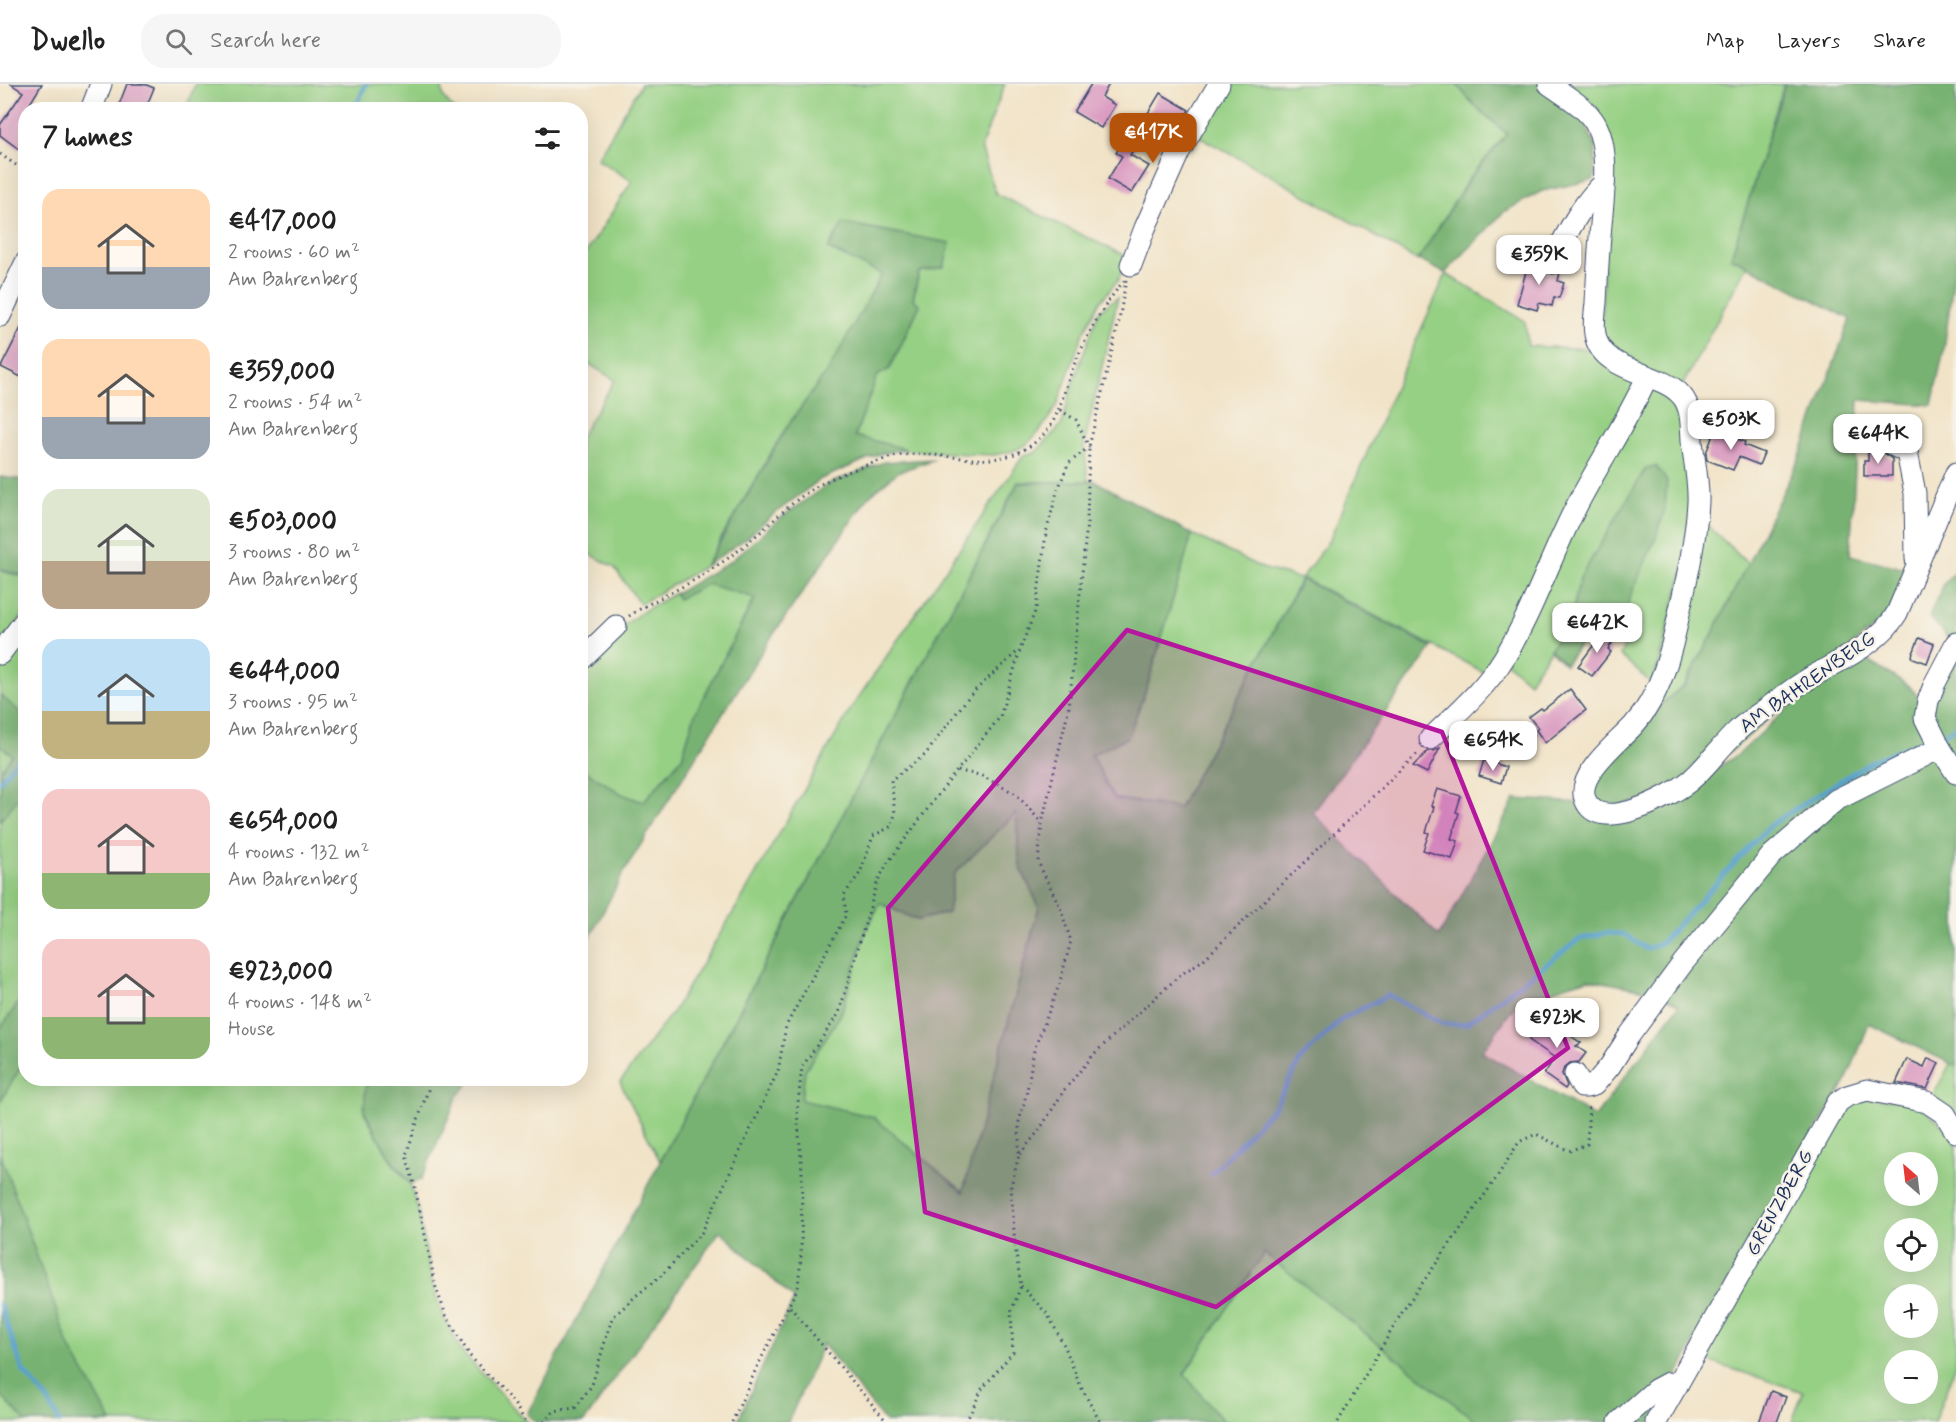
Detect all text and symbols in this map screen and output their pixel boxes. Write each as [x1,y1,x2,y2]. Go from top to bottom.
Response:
search box [141,14,561,68]
text: Dwello [30,23,105,60]
icon: search [162,25,195,58]
text: Search here [210,27,321,55]
text: Map [1706,27,1744,55]
text: Layers [1777,27,1840,55]
text: Share [1873,27,1926,55]
pin: €417K [1111,113,1195,164]
text: €417K [1124,119,1182,146]
text: 7 homes [42,121,133,155]
icon: filters [531,122,564,155]
text: €417,000 [228,205,337,239]
icon: home [90,213,162,285]
pin: €359K [1497,235,1581,286]
text: 2 rooms · 60 m² [228,239,360,266]
text: €359K [1510,241,1568,268]
text: Am Bahrenberg [228,266,358,293]
text: €359,000 [228,355,335,389]
icon: home [90,363,162,435]
text: 2 rooms · 54 m² [228,389,362,416]
pin: €503K [1689,400,1773,451]
text: €503K [1702,406,1760,433]
pin: €644K [1836,414,1920,465]
text: Am Bahrenberg [228,416,358,443]
text: €644K [1847,420,1909,447]
text: €503,000 [228,505,337,539]
icon: home [90,513,162,585]
text: 3 rooms · 80 m² [228,539,360,566]
text: Am Bahrenberg [228,566,358,593]
pin: €642K [1555,603,1639,654]
text: €642K [1566,609,1628,636]
street label: AM BAHRENBERG [1734,626,1882,740]
text: €644,000 [228,655,340,689]
icon: home [90,663,162,735]
text: 3 rooms · 95 m² [228,689,358,716]
text: Am Bahrenberg [228,716,358,743]
pin: €654K [1451,721,1535,772]
text: €654K [1463,727,1523,754]
text: €654,000 [228,805,338,839]
icon: home [90,813,162,885]
text: 4 rooms · 132 m² [228,839,369,866]
text: Am Bahrenberg [228,866,358,893]
text: €923,000 [228,955,333,989]
icon: home [90,963,162,1035]
text: 4 rooms · 148 m² [228,989,372,1016]
pin: €923K [1515,998,1599,1049]
text: €923K [1529,1004,1585,1031]
text: House [228,1016,275,1043]
street label: GRENZBERG [1740,1145,1820,1261]
north arrow [1884,1152,1938,1206]
map controls [1884,1152,1938,1404]
button: locate [1884,1218,1938,1272]
button: + [1884,1284,1938,1338]
button: − [1884,1350,1938,1404]

